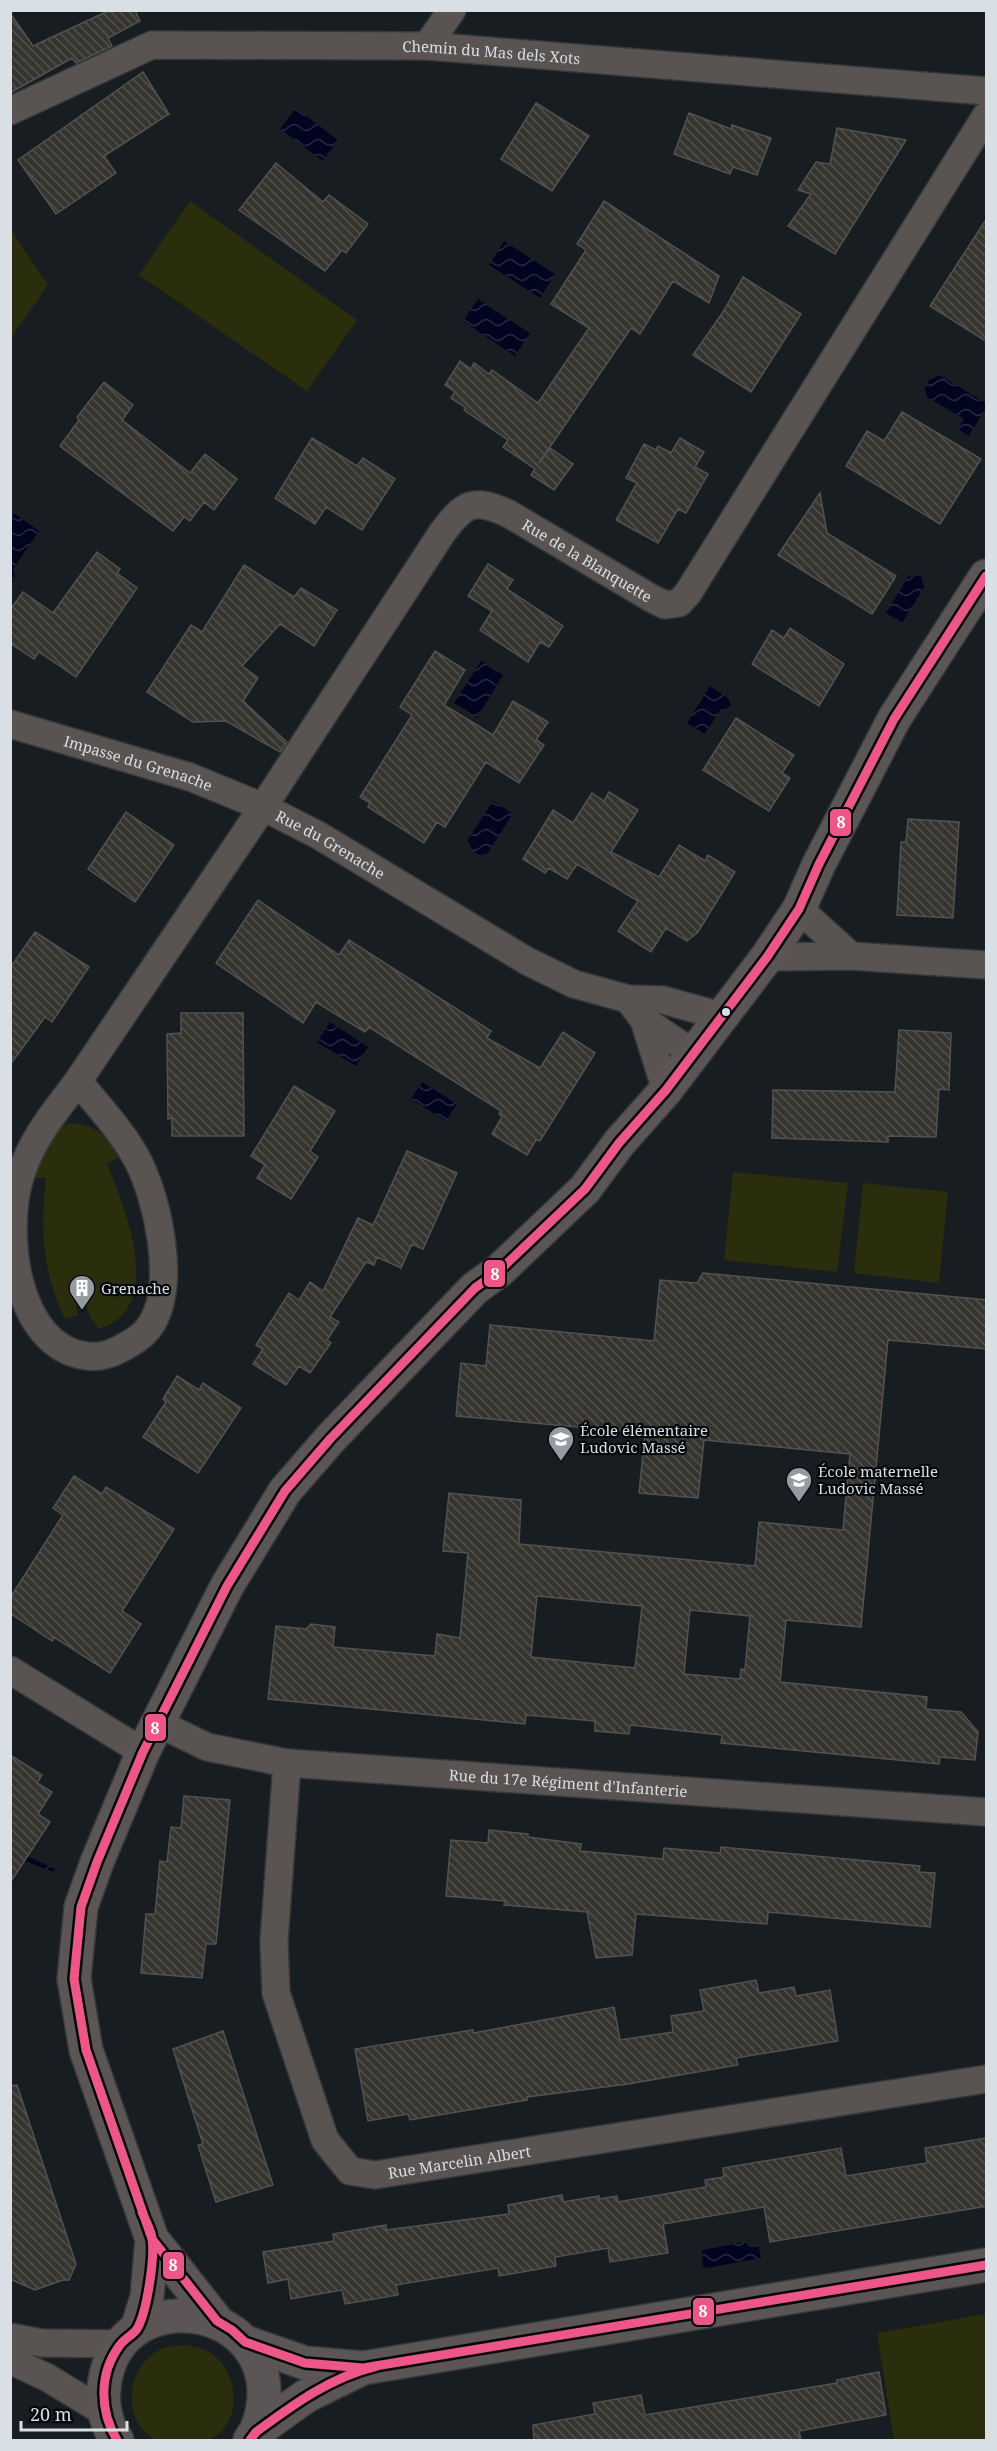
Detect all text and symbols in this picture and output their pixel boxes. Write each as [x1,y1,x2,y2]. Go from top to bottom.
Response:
street label: Chemin du Mas dels Xots [402,36,581,68]
street label: Rue de la Blanquette [519,514,656,606]
street label: Impasse du Grenache [62,730,216,795]
street label: Rue du Grenache [272,805,389,883]
line badge: 8 [829,808,852,837]
text: 8 [836,811,846,833]
unlabelled marker [720,1006,732,1018]
line badge: 8 [483,1259,506,1288]
text: 8 [490,1263,500,1285]
building icon: Grenache [67,1273,97,1311]
place label: Grenache [101,1278,170,1298]
place label: École élémentaire Ludovic Massé [580,1420,708,1457]
school or university icon: École élémentaire Ludovic Massé [546,1424,576,1462]
place label: École maternelle Ludovic Massé [818,1461,938,1498]
school or university icon: École maternelle Ludovic Massé [784,1465,814,1503]
line badge: 8 [144,1713,167,1742]
text: 8 [150,1717,160,1739]
street label: Rue du 17e Régiment d'Infanterie [448,1764,688,1801]
street label: Rue Marcelin Albert [387,2141,532,2183]
line badge: 8 [162,2251,185,2280]
text: 8 [168,2254,178,2276]
line badge: 8 [692,2297,715,2326]
text: 8 [698,2300,708,2322]
scale bar [21,2394,128,2432]
text: 20 m [30,2402,72,2426]

